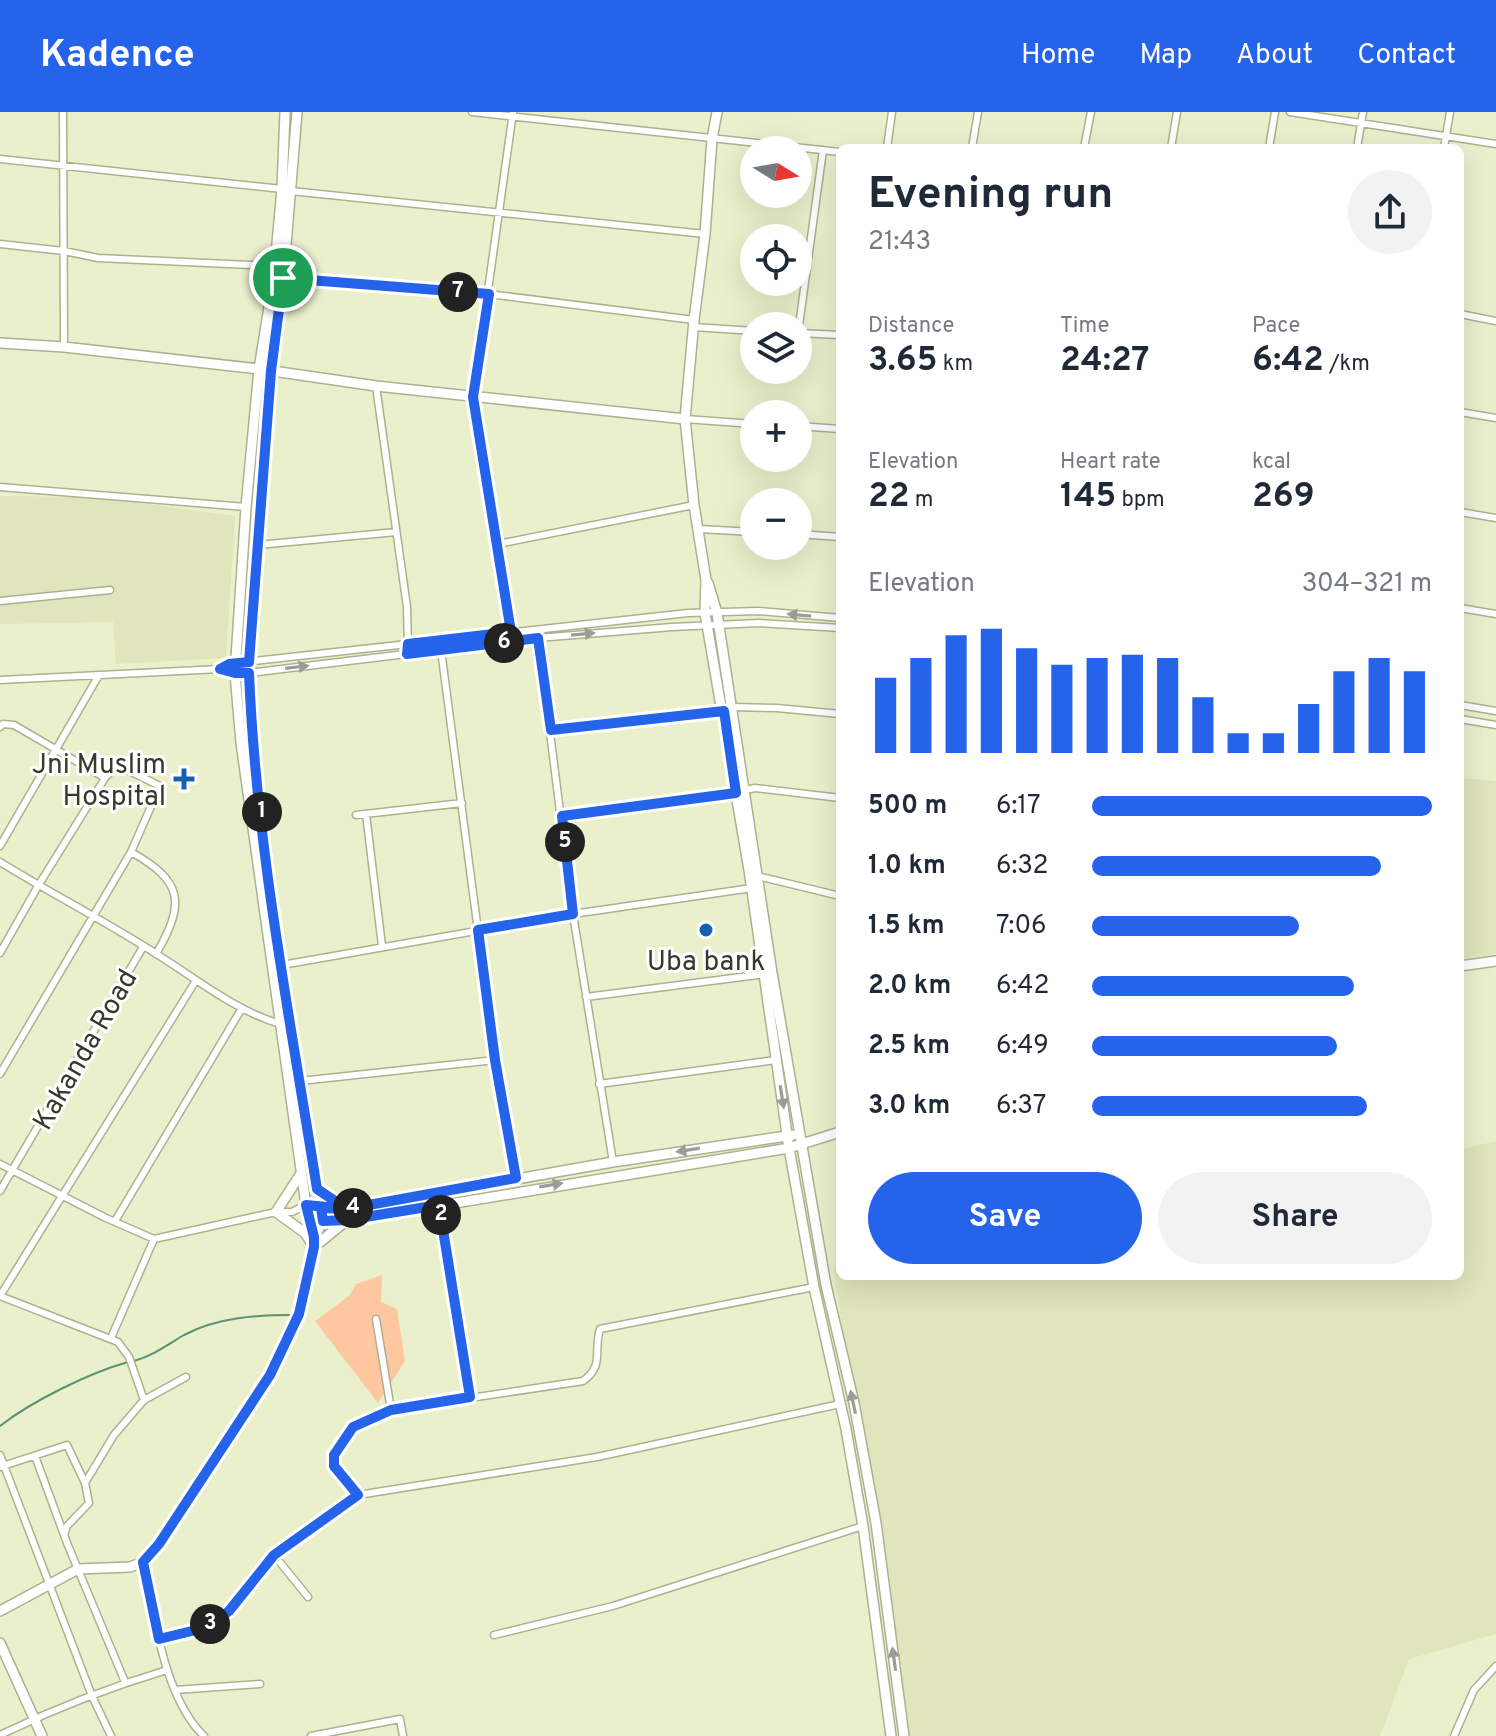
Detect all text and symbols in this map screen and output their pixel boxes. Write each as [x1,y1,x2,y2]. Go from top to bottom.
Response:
text: Kadence [40,32,195,81]
text: Home [1021,38,1095,74]
text: Map [1139,38,1192,74]
text: About [1236,38,1313,74]
text: Contact [1357,38,1456,74]
north arrow [740,136,812,208]
map controls [740,136,812,560]
text: Evening run [868,168,1113,224]
button: share [1348,170,1432,254]
button: locate [740,224,812,296]
text: 21:43 [868,226,931,259]
pin [249,244,317,312]
icon: arrive [261,256,305,300]
pin: 7 [438,272,478,312]
text: 7 [452,278,464,305]
button: layers [740,312,812,384]
text: Distance [868,313,954,340]
text: Time [1060,313,1109,340]
text: Pace [1252,313,1300,340]
text: 3.65 [868,340,938,383]
text: 24:27 [1060,340,1150,383]
text: 6:42 [1252,340,1324,383]
text: km [938,351,973,378]
text: /km [1324,351,1370,378]
button: + [740,400,812,472]
text: Elevation [868,449,958,476]
text: Heart rate [1060,449,1161,476]
text: kcal [1252,449,1291,476]
text: 22 [868,476,910,519]
text: 145 [1060,476,1116,519]
text: 269 [1252,476,1315,519]
text: m [910,487,933,514]
text: bpm [1116,487,1165,514]
button: − [740,488,812,560]
text: Elevation [868,568,975,601]
text: 304–321 m [1302,568,1432,601]
one-way arrow [786,608,811,621]
pin: 6 [484,623,524,663]
one-way arrow [571,628,596,641]
text: 6 [497,629,511,656]
one-way arrow [285,660,310,673]
place label: Jni Muslim Hospital [32,748,166,816]
marker: Jni Muslim Hospital [173,768,195,790]
text: 500 m [868,790,947,823]
text: 6:17 [996,790,1041,823]
pin: 1 [242,792,282,832]
text: 1 [258,798,266,825]
pin: 5 [545,822,585,862]
text: 5 [558,828,572,855]
text: 1.0 km [868,850,946,883]
text: 6:32 [996,850,1048,883]
text: 1.5 km [868,910,945,943]
text: 7:06 [996,910,1047,943]
marker: Uba bank [697,921,715,939]
place label: Uba bank [647,945,765,981]
street label: Kakanda Road [26,964,147,1137]
text: 2.0 km [868,970,951,1003]
text: 6:42 [996,970,1049,1003]
text: 2.5 km [868,1030,950,1063]
text: 6:49 [996,1030,1049,1063]
one-way arrow [776,1085,789,1110]
text: 3.0 km [868,1090,950,1123]
text: 6:37 [996,1090,1046,1123]
one-way arrow [675,1144,700,1157]
button: Save [868,1172,1142,1264]
button: Share [1158,1172,1432,1264]
one-way arrow [538,1178,563,1191]
pin: 4 [333,1188,373,1228]
text: 4 [346,1194,360,1221]
pin: 2 [421,1195,461,1235]
text: 2 [434,1201,448,1228]
one-way arrow [846,1389,859,1414]
pin: 3 [190,1604,230,1644]
text: 3 [203,1610,217,1637]
one-way arrow [887,1646,900,1671]

